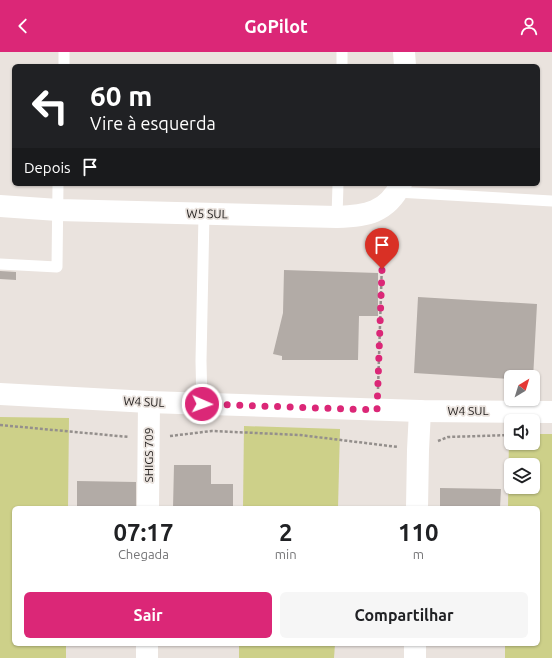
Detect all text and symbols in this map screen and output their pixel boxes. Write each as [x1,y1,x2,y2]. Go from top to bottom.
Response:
icon: back [12,15,34,37]
icon: person [518,15,540,37]
text: GoPilot [244,16,308,36]
icon: left [24,80,76,132]
text: 60 m [90,80,152,111]
text: Vire à esquerda [90,113,216,133]
icon: arrive [79,156,101,178]
text: Depois [24,159,71,176]
street label: W5 SUL [186,207,228,220]
pin [365,228,399,269]
icon: arrive [371,234,393,256]
north arrow [504,370,540,406]
map controls [504,370,540,494]
position arrow [181,383,223,425]
street label: W4 SUL [123,394,165,409]
street label: W4 SUL [447,404,489,417]
button: sound [504,414,540,450]
street label: SHIGS 709 [142,427,155,483]
button: layers [504,458,540,494]
text: 07:17 [113,519,173,546]
text: 2 [279,519,292,546]
text: 110 [398,519,439,546]
text: Chegada [118,547,169,561]
text: min [275,547,297,561]
text: m [413,547,424,561]
button: Sair [24,592,272,638]
button: Compartilhar [280,592,528,638]

